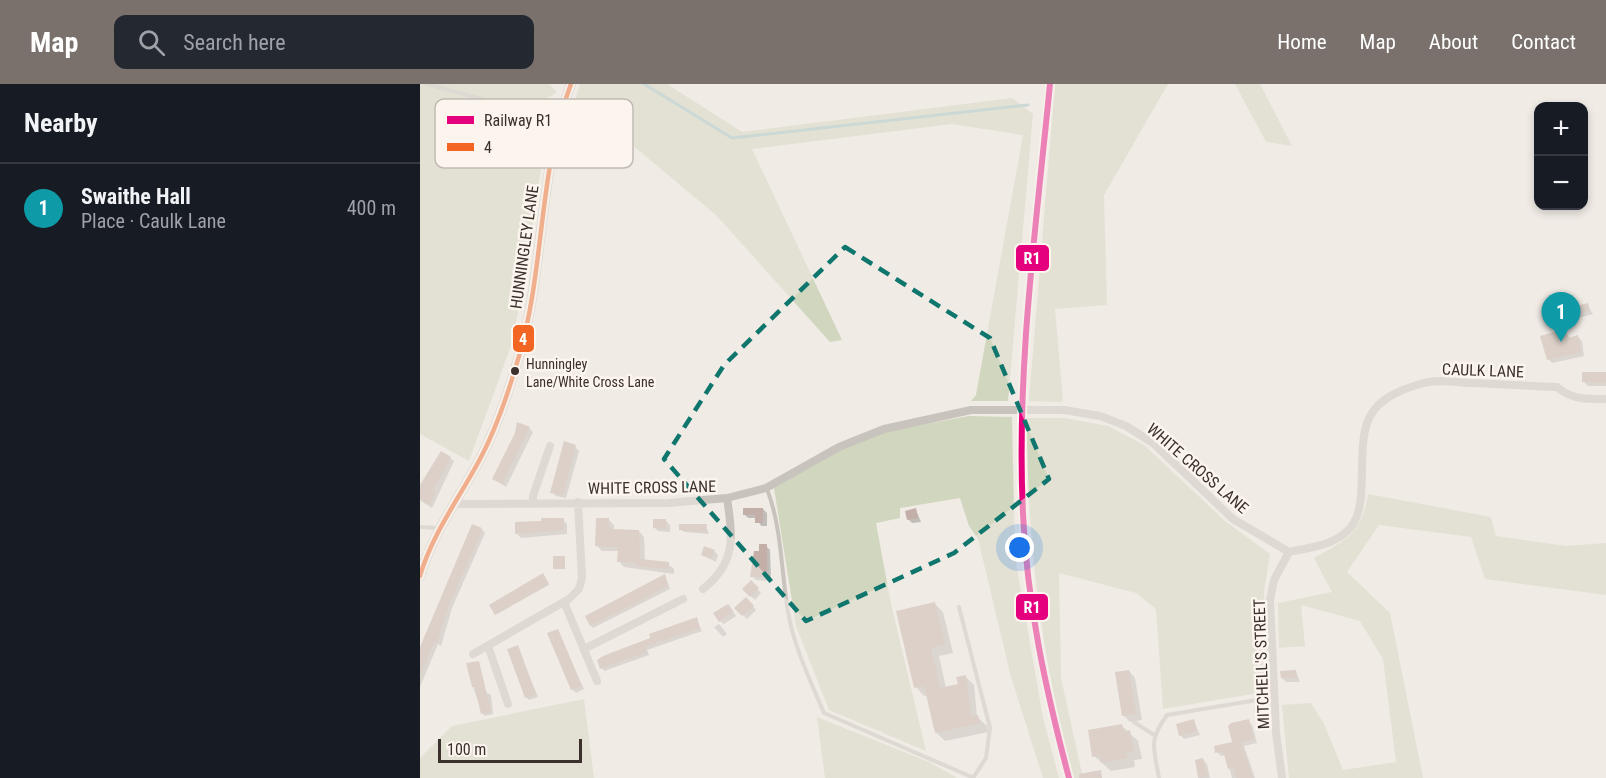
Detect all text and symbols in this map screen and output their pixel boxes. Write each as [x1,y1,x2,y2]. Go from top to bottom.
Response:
search box [114,15,534,69]
text: Map [30,26,78,59]
icon: search [135,26,168,59]
text: Search here [183,30,286,55]
text: Home [1277,30,1327,54]
text: Map [1360,30,1396,54]
text: About [1429,30,1478,54]
text: Contact [1511,30,1576,54]
legend [435,99,633,168]
map controls [1534,102,1588,210]
button: + [1534,102,1588,156]
text: Nearby [24,108,98,138]
text: Railway R1 [484,111,552,130]
text: 4 [484,138,492,157]
button: − [1534,156,1588,210]
text: Swaithe Hall [81,184,191,209]
street label: HUNNINGLEY LANE [506,184,543,310]
text: 1 [38,196,49,220]
text: 400 m [347,196,396,220]
text: Place · Caulk Lane [81,209,226,233]
line badge: R1 [1015,244,1050,272]
text: R1 [1024,249,1040,268]
pin: 1 [1542,292,1580,342]
line badge: 4 [512,324,535,353]
text: 4 [519,330,527,349]
place label: Hunningley Lane/White Cross Lane [526,356,655,390]
street label: CAULK LANE [1442,360,1524,381]
marker: Hunningley Lane/White Cross Lane [509,365,521,377]
street label: WHITE CROSS LANE [1143,419,1252,518]
street label: WHITE CROSS LANE [588,477,716,498]
your location [1005,533,1034,562]
line badge: R1 [1015,593,1049,621]
text: R1 [1024,598,1040,617]
street label: MITCHELL'S STREET [1250,598,1273,729]
scale bar [438,736,582,764]
text: 100 m [447,740,486,759]

